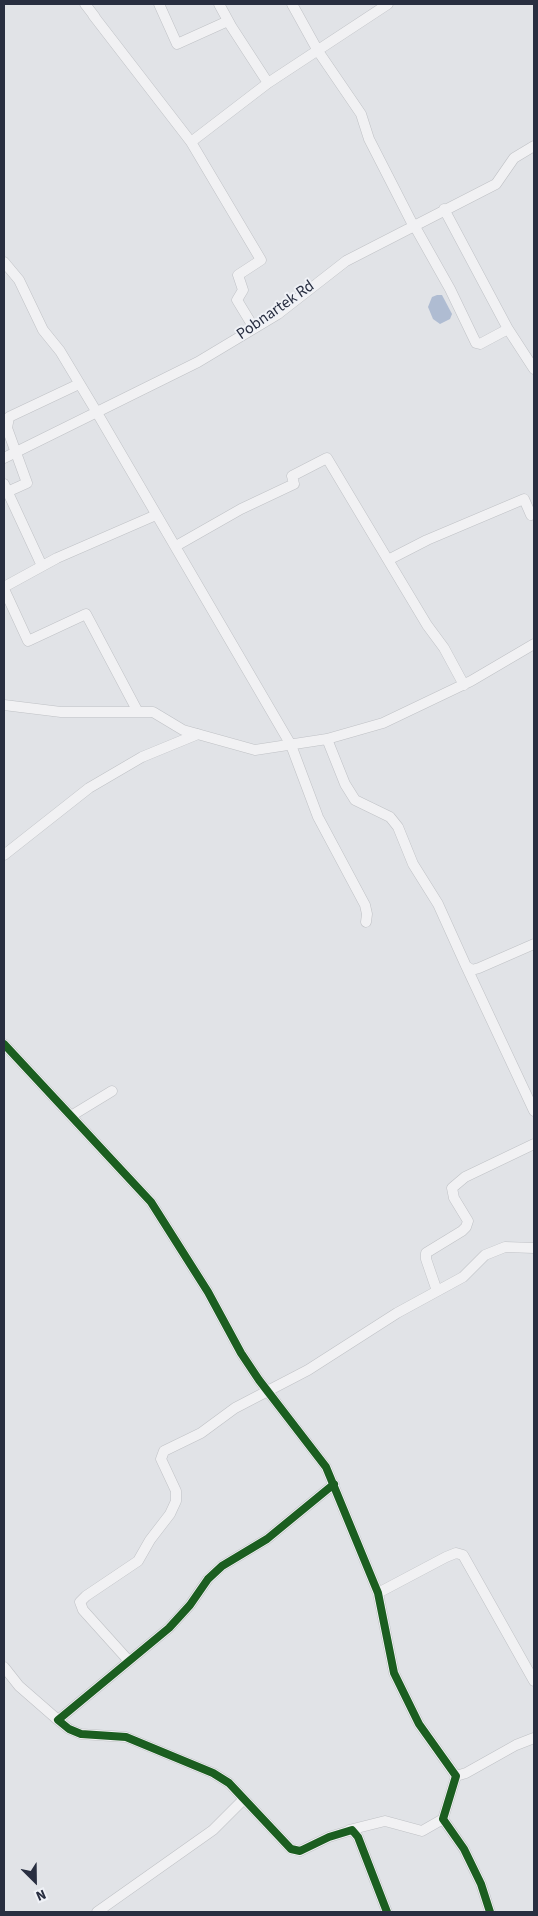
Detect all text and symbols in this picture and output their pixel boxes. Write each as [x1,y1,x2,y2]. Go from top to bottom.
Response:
street label: Pobnartek Rd [233,277,319,345]
north arrow [10,1856,60,1906]
text: N [33,1884,49,1906]

